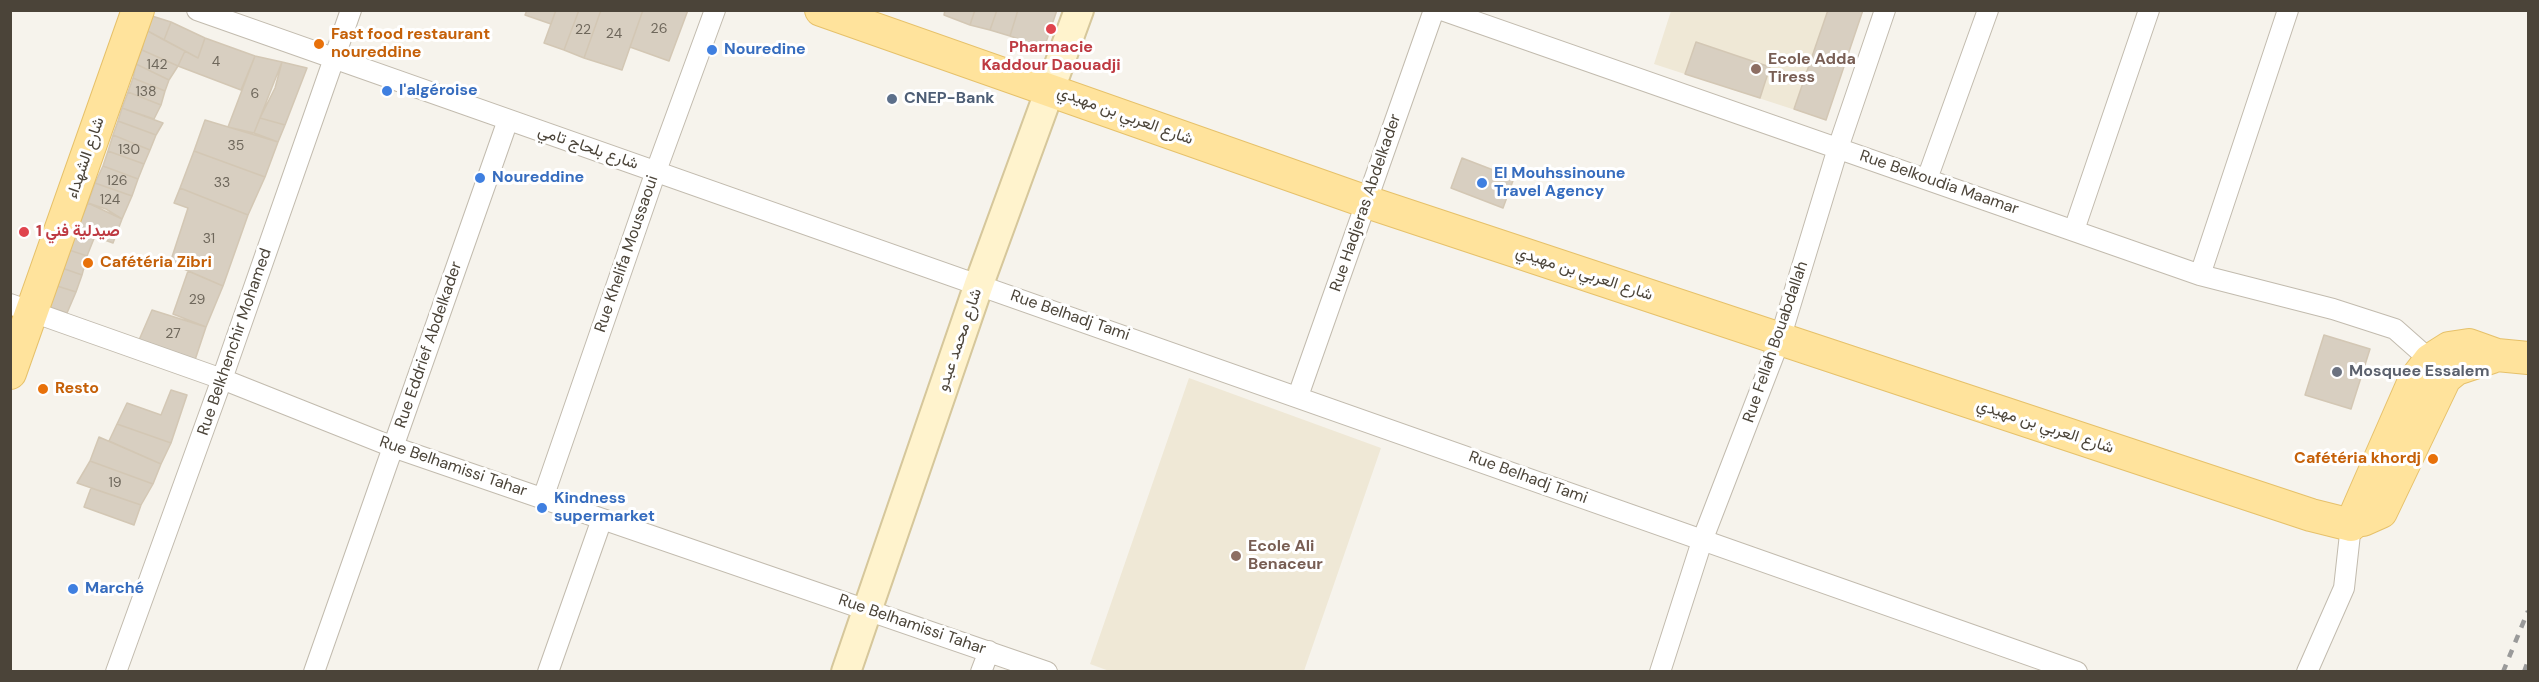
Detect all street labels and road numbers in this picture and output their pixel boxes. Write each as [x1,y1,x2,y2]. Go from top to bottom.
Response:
street label: شارع العربي بن مهيدي [1054,82,1196,150]
street label: Rue Hadjeras Abdelkader [1327,112,1405,294]
street label: شارع الشهداء [63,115,109,201]
street label: شارع بلحاج تامي [535,122,641,174]
street label: Rue Belkoudia Maamar [1857,147,2021,219]
street label: Rue Khelifa Moussaoui [591,173,663,335]
street label: شارع العربي بن مهيدي [1513,243,1655,305]
street label: Rue Belkhenchir Mohamed [194,246,276,438]
street label: Rue Eddrief Abdelkader [391,259,467,431]
street label: Rue Fellah Bouabdallah [1739,259,1813,425]
street label: شارع محمد عبدو [933,286,987,394]
street label: Rue Belhadj Tami [1008,287,1132,345]
street label: شارع العربي بن مهيدي [1974,396,2116,458]
street label: Rue Belhamissi Tahar [377,433,529,501]
street label: Rue Belhadj Tami [1466,448,1590,508]
street label: Rue Belhamissi Tahar [836,591,988,659]

